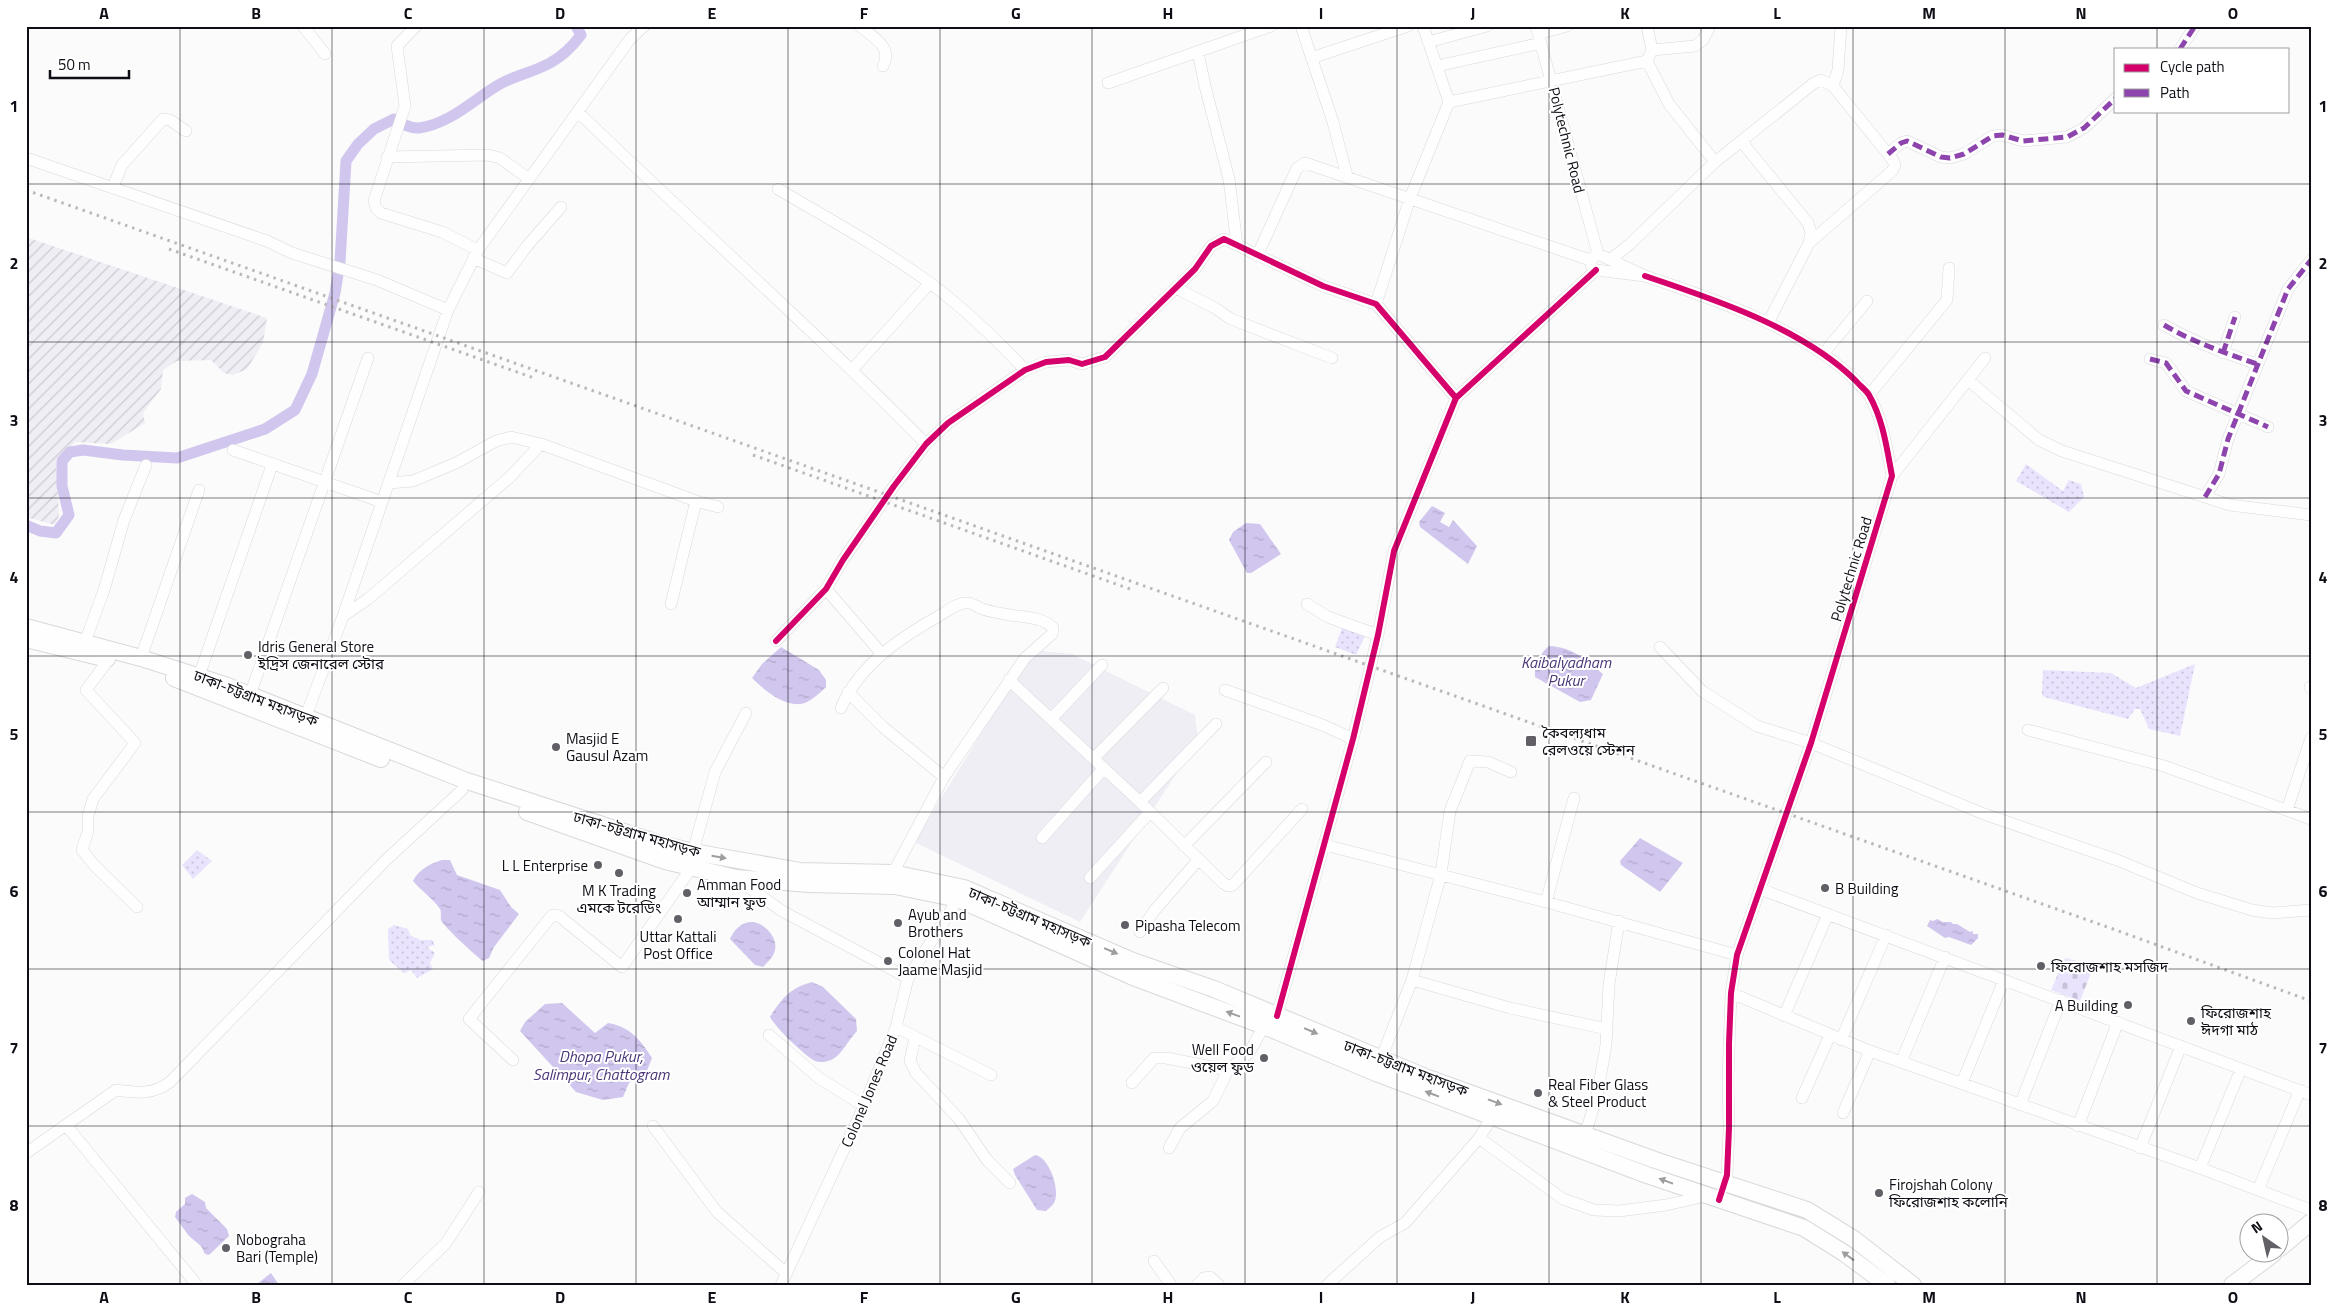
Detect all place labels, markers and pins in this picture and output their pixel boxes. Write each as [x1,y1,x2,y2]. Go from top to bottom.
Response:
place label: Idris General Store ইদ্রিস জেনারেল স্টোর [257,635,385,675]
marker: Idris General Store ইদ্রিস জেনারেল স্টোর [242,649,254,661]
place label: কৈবল্যধাম রেলওয়ে স্টেশন [1541,721,1636,761]
place label: Masjid E Gausul Azam [566,727,648,767]
marker: কৈবল্যধাম রেলওয়ে স্টেশন [1524,734,1538,748]
marker: Masjid E Gausul Azam [550,741,562,753]
place label: L L Enterprise [502,854,588,877]
marker: L L Enterprise [592,859,604,871]
marker: M K Trading এমকে টরেডিং [613,867,625,879]
place label: Amman Food আম্মান ফুড [696,873,781,913]
place label: B Building [1835,877,1899,900]
place label: M K Trading এমকে টরেডিং [577,879,662,919]
marker: B Building [1819,882,1831,894]
marker: Amman Food আম্মান ফুড [681,887,693,899]
place label: Ayub and Brothers [908,903,967,943]
marker: Uttar Kattali Post Office [672,913,684,925]
place label: Pipasha Telecom [1135,914,1241,937]
marker: Ayub and Brothers [892,917,904,929]
marker: Pipasha Telecom [1119,919,1131,931]
place label: Uttar Kattali Post Office [639,925,717,965]
place label: Colonel Hat Jaame Masjid [898,941,982,981]
marker: Colonel Hat Jaame Masjid [882,955,894,967]
place label: ফিরোজশাহ মসজিদ [2050,955,2169,978]
marker: ফিরোজশাহ মসজিদ [2035,960,2047,972]
place label: A Building [2055,994,2118,1017]
marker: A Building [2122,999,2134,1011]
place label: ফিরোজশাহ ঈদগা মাঠ [2200,1001,2272,1041]
marker: ফিরোজশাহ ঈদগা মাঠ [2185,1015,2197,1027]
place label: Well Food ওয়েল ফুড [1191,1038,1254,1078]
marker: Well Food ওয়েল ফুড [1258,1052,1270,1064]
place label: Real Fiber Glass & Steel Product [1548,1073,1648,1113]
marker: Real Fiber Glass & Steel Product [1532,1087,1544,1099]
place label: Firojshah Colony ফিরোজশাহ কলোনি [1888,1173,2009,1213]
marker: Firojshah Colony ফিরোজশাহ কলোনি [1873,1187,1885,1199]
place label: Nobograha Bari (Temple) [236,1228,318,1268]
marker: Nobograha Bari (Temple) [220,1242,232,1254]

